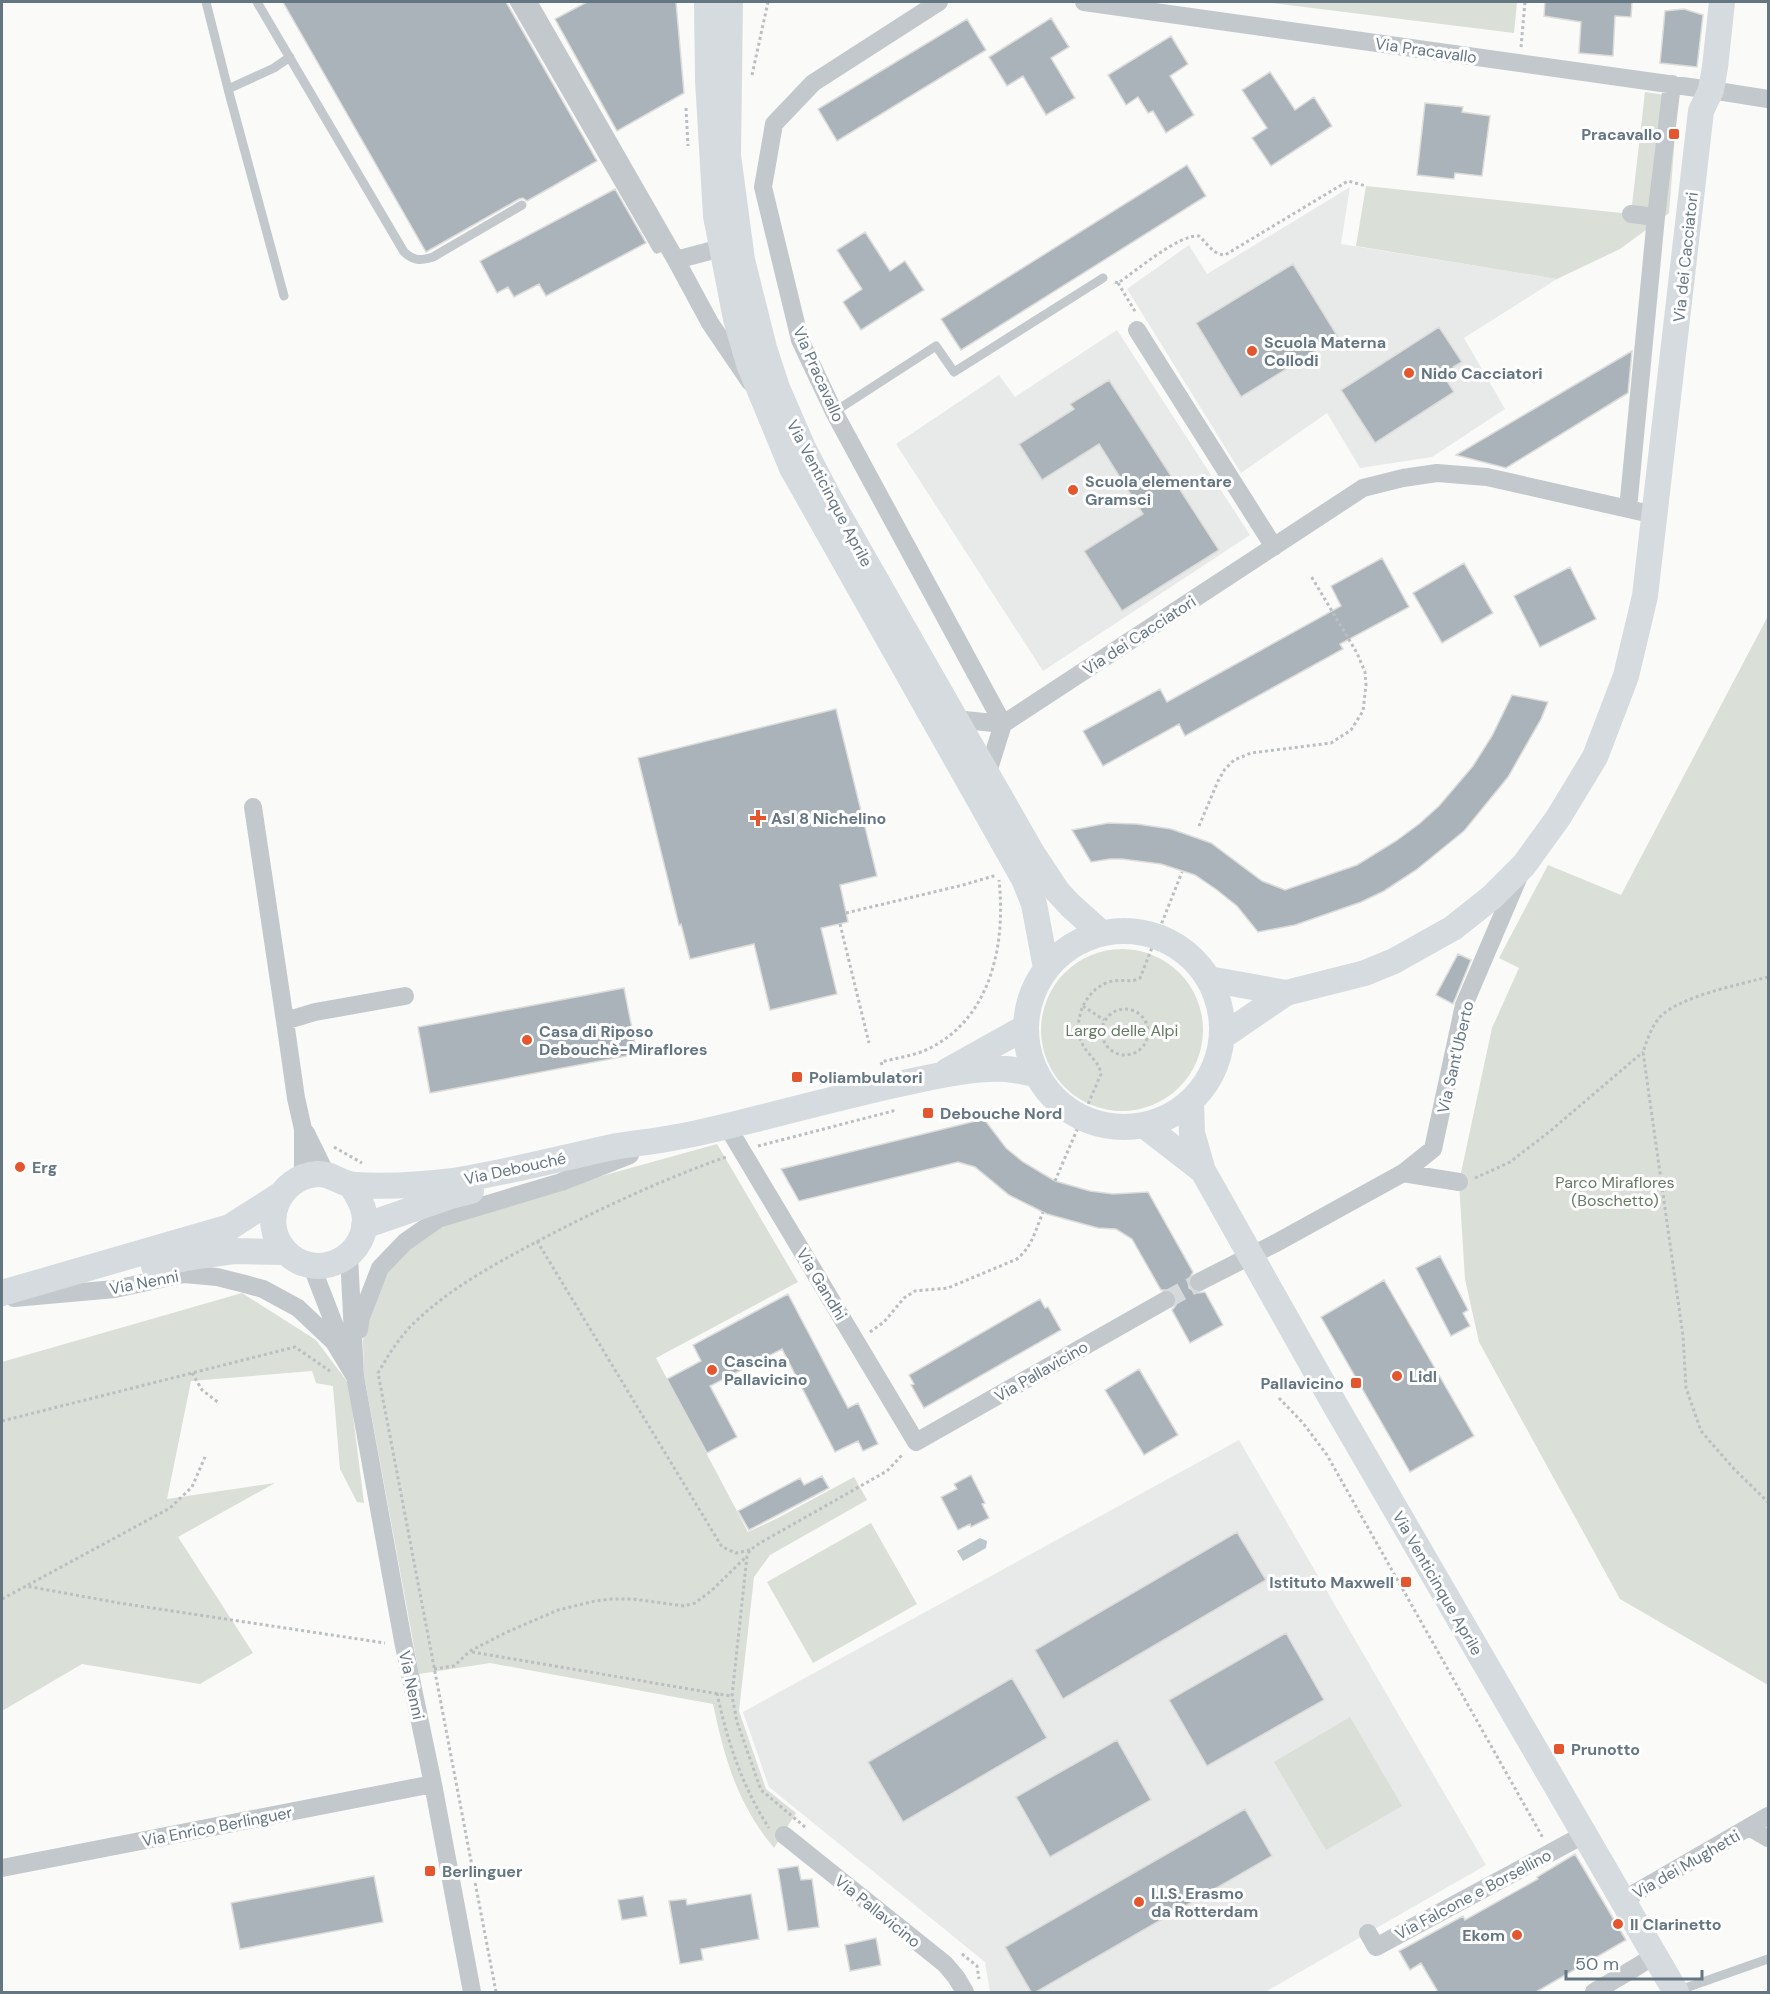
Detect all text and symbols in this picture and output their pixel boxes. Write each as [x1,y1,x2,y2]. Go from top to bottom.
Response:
street label: Via Pracavallo [1374,33,1478,68]
place label: Pracavallo [1581,124,1662,145]
marker: Pracavallo [1667,127,1681,141]
street label: Via dei Cacciatori [1668,191,1703,323]
street label: Via Pracavallo [788,323,849,425]
place label: Scuola Materna Collodi [1264,332,1386,371]
marker: Scuola Materna Collodi [1245,344,1259,358]
place label: Nido Cacciatori [1421,363,1543,384]
marker: Nido Cacciatori [1402,366,1416,380]
street label: Via Venticinque Aprile [782,416,877,570]
place label: Scuola elementare Gramsci [1085,471,1232,510]
marker: Scuola elementare Gramsci [1066,483,1080,497]
street label: Via dei Cacciatori [1079,591,1200,680]
place label: Asl 8 Nichelino [771,808,886,829]
marker: Asl 8 Nichelino [749,809,767,827]
street label: Via Sant'Uberto [1432,999,1479,1115]
park label: Largo delle Alpi [1066,1020,1178,1041]
place label: Casa di Riposo Debouchè-Miraflores [539,1021,708,1060]
marker: Casa di Riposo Debouchè-Miraflores [520,1033,534,1047]
place label: Poliambulatori [809,1067,923,1088]
marker: Poliambulatori [790,1070,804,1084]
place label: Debouche Nord [940,1103,1062,1124]
marker: Debouche Nord [921,1106,935,1120]
street label: Via Debouché [462,1147,568,1190]
place label: Erg [32,1157,57,1178]
marker: Erg [13,1160,27,1174]
park label: Parco Miraflores (Boschetto) [1555,1172,1675,1211]
street label: Via Gandhi [792,1244,851,1324]
street label: Via Nenni [108,1266,180,1299]
street label: Via Pallavicino [991,1336,1092,1407]
place label: Cascina Pallavicino [724,1351,808,1390]
marker: Cascina Pallavicino [705,1363,719,1377]
place label: Lidl [1409,1366,1437,1387]
marker: Lidl [1390,1369,1404,1383]
place label: Pallavicino [1260,1373,1344,1394]
marker: Pallavicino [1349,1376,1363,1390]
street label: Via Venticinque Aprile [1388,1507,1487,1659]
place label: Istituto Maxwell [1269,1572,1394,1593]
marker: Istituto Maxwell [1399,1575,1413,1589]
street label: Via Nenni [394,1649,429,1721]
place label: Prunotto [1571,1739,1640,1760]
marker: Prunotto [1552,1742,1566,1756]
street label: Via Enrico Berlinguer [140,1802,294,1851]
street label: Via dei Mughetti [1629,1825,1744,1904]
street label: Via Falcone e Borsellino [1391,1844,1555,1945]
place label: Berlinguer [442,1861,523,1882]
marker: Berlinguer [423,1864,437,1878]
street label: Via Pallavicino [830,1870,925,1952]
place label: I.I.S. Erasmo da Rotterdam [1151,1883,1258,1922]
marker: I.I.S. Erasmo da Rotterdam [1132,1895,1146,1909]
place label: Il Clarinetto [1630,1914,1722,1935]
marker: Il Clarinetto [1611,1917,1625,1931]
place label: Ekom [1462,1925,1505,1946]
marker: Ekom [1510,1928,1524,1942]
scale bar [1566,1943,1702,1981]
text: 50 m [1575,1952,1619,1976]

